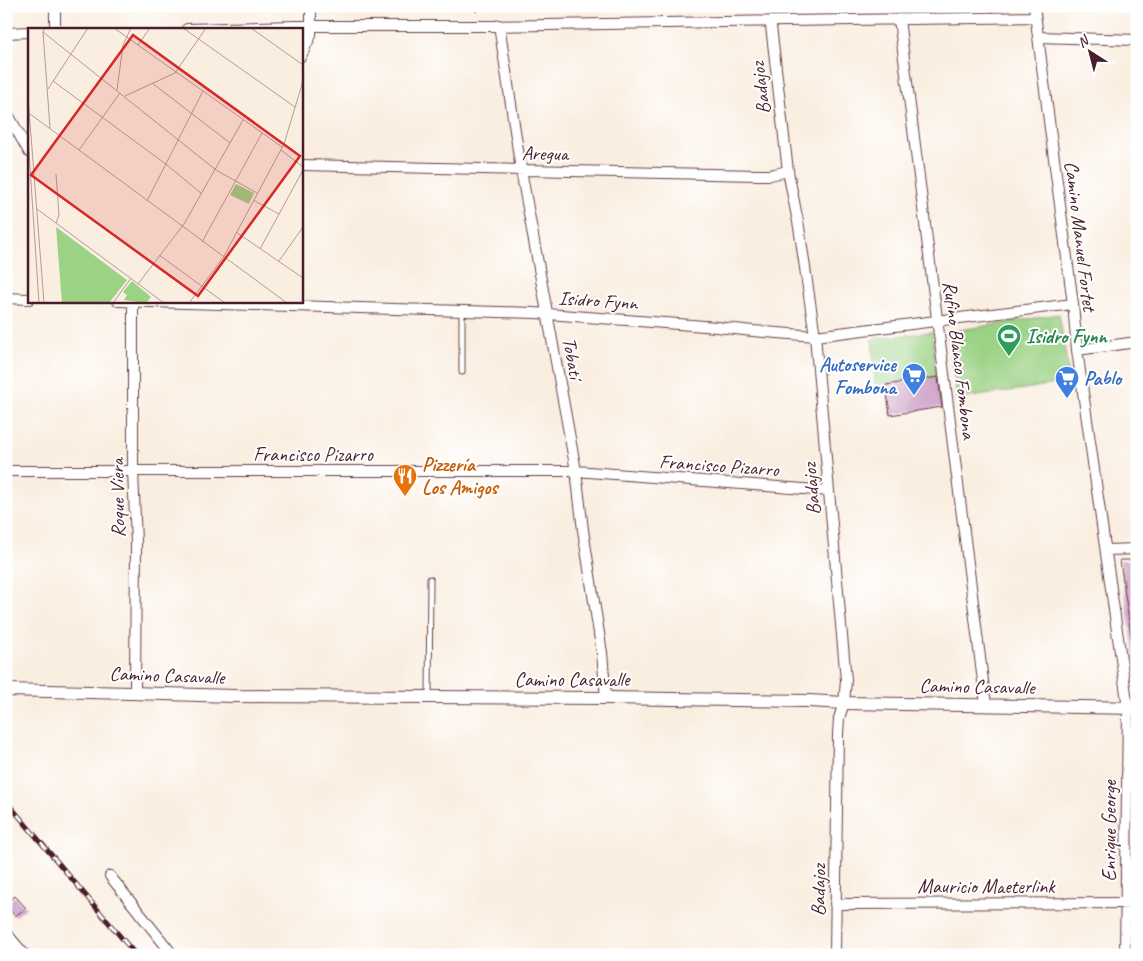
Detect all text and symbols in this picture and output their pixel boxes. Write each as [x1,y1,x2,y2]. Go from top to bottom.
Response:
inset map [28,28,302,302]
north arrow [1066,28,1116,78]
text: N [1074,31,1093,51]
street label: Badajoz [745,59,776,116]
street label: Aregua [522,141,570,166]
street label: Camino Manuel Fortet [1059,160,1102,315]
street label: Rufino Blanco Fombona [937,280,982,442]
street label: Isidro Fynn [558,285,639,316]
sports icon: Isidro Fynn [996,323,1022,357]
place label: Isidro Fynn [1026,324,1109,349]
street label: Tobatí [557,335,589,385]
place label: Autoservice Fombona [819,352,898,400]
supermarket icon: Autoservice Fombona [901,362,927,396]
supermarket icon: Pablo [1054,365,1080,399]
place label: Pablo [1084,366,1123,391]
street label: Francisco Pizarro [253,442,374,467]
street label: Francisco Pizarro [658,449,780,482]
place label: Pizzería Los Amigos [422,452,499,500]
street label: Roque Viera [104,456,131,538]
street label: Badajoz [797,460,826,516]
restaurant icon: Pizzería Los Amigos [392,463,418,497]
street label: Camino Casavalle [109,661,226,690]
street label: Camino Casavalle [514,667,631,692]
street label: Camino Casavalle [919,673,1036,700]
street label: Enrique George [1097,779,1122,881]
street label: Badajoz [806,862,831,916]
street label: Mauricio Maeterlink [918,874,1056,899]

